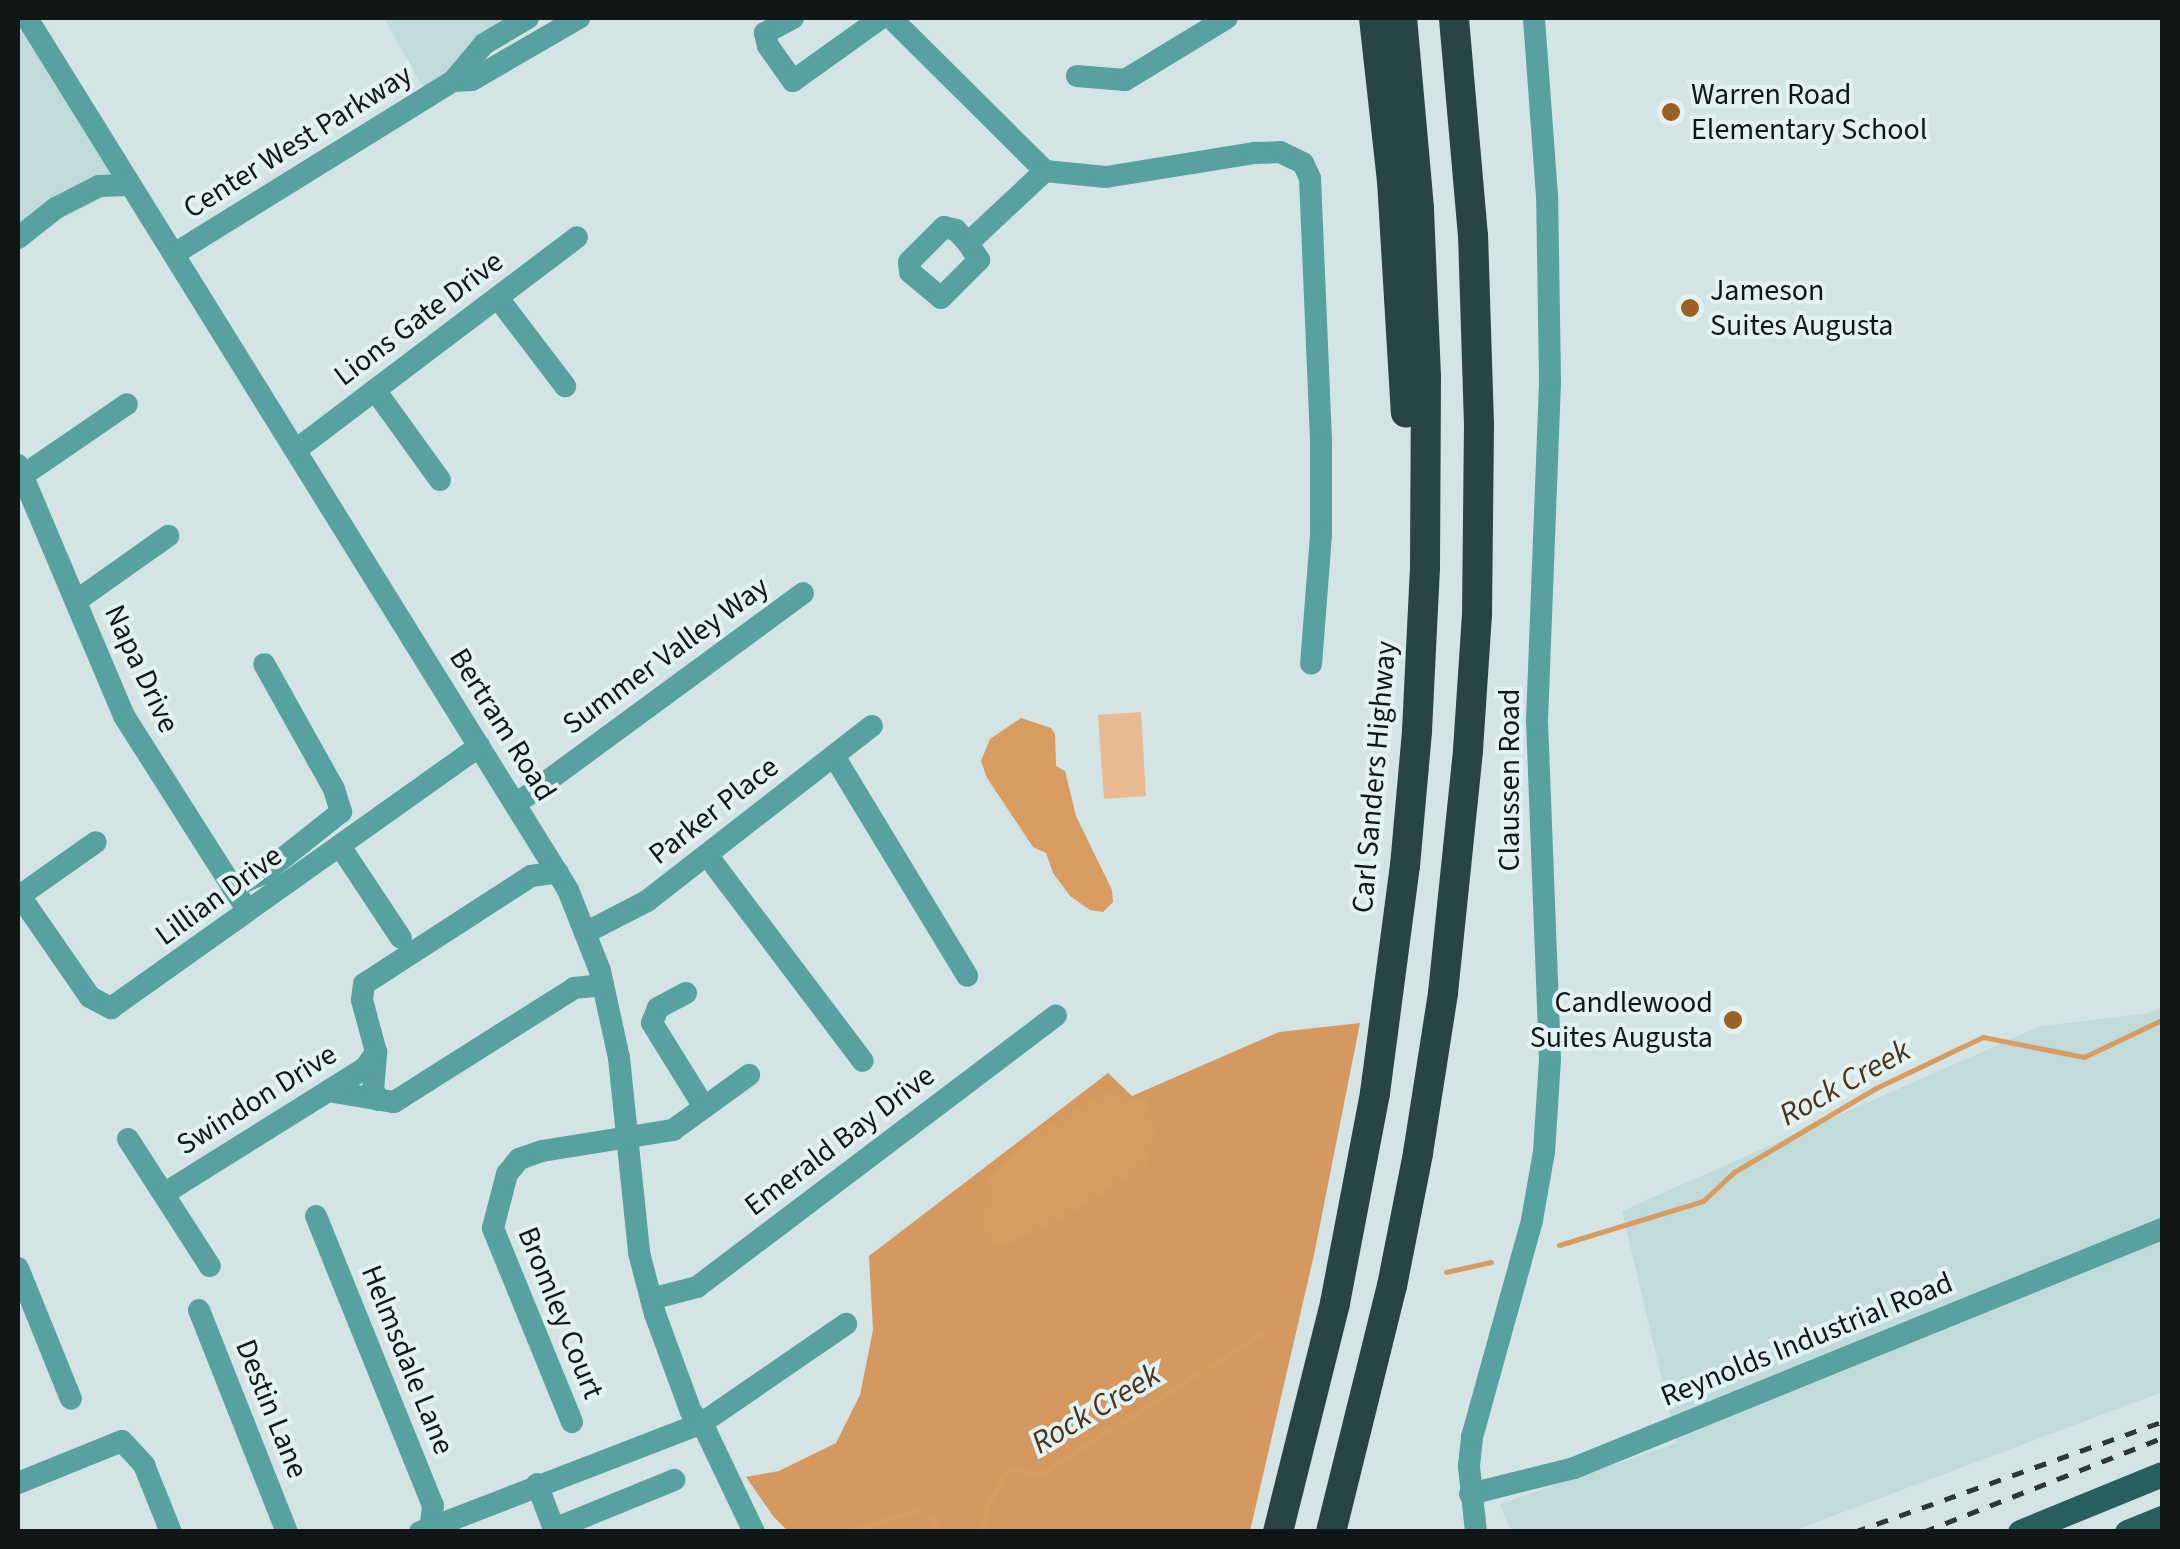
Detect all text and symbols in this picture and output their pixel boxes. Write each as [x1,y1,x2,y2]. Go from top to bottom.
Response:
street label: Center West Parkway [177,57,419,227]
place label: Warren Road Elementary School [1691,77,1927,148]
marker: Warren Road Elementary School [1660,101,1682,123]
street label: Lions Gate Drive [327,244,511,394]
place label: Jameson Suites Augusta [1710,273,1893,344]
marker: Jameson Suites Augusta [1679,297,1701,319]
street label: Summer Valley Way [556,569,776,743]
street label: Napa Drive [96,599,186,739]
street label: Carl Sanders Highway [1345,639,1405,915]
street label: Bertram Road [441,642,563,808]
street label: Claussen Road [1492,688,1528,872]
street label: Parker Place [642,749,786,873]
street label: Lillian Drive [149,838,289,954]
place label: Candlewood Suites Augusta [1530,985,1713,1056]
marker: Candlewood Suites Augusta [1722,1009,1744,1031]
water label: Rock Creek [1773,1031,1917,1135]
street label: Swindon Drive [170,1037,344,1163]
street label: Emerald Bay Drive [738,1058,942,1224]
street label: Bromley Court [509,1222,611,1404]
street label: Helmsdale Lane [353,1260,461,1460]
street label: Reynolds Industrial Road [1656,1265,1958,1415]
street label: Destin Lane [227,1334,315,1484]
water label: Rock Creek [1025,1356,1167,1462]

